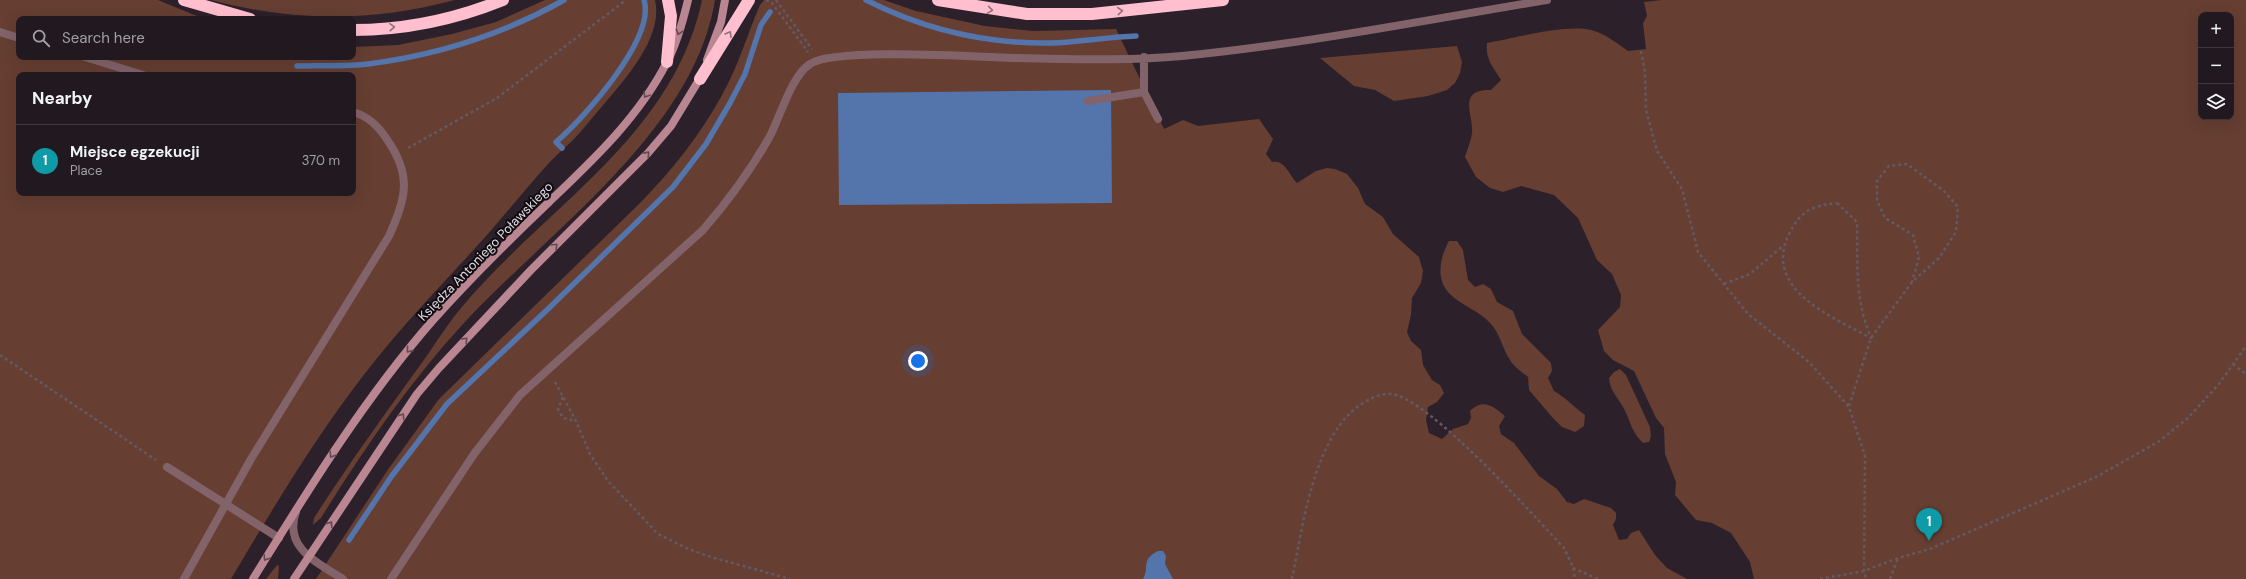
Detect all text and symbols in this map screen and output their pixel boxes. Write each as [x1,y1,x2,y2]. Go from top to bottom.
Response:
one-way arrow [987,5,993,14]
one-way arrow [1117,7,1123,16]
map controls [2198,12,2234,120]
button: + [2198,12,2234,48]
search box [16,16,356,60]
one-way arrow [389,23,395,32]
icon: search [30,27,52,49]
text: Search here [62,28,145,48]
one-way arrow [675,28,684,35]
one-way arrow [724,31,731,38]
button: − [2198,48,2234,84]
button: layers [2198,84,2234,120]
text: Nearby [32,87,92,109]
one-way arrow [644,91,651,98]
text: Miejsce egzekucji [70,142,200,162]
one-way arrow [642,151,650,159]
text: 1 [43,152,47,169]
text: 370 m [302,152,340,169]
text: Place [70,162,102,179]
street label: Księdza Antoniego Poławskiego [414,178,557,325]
one-way arrow [550,243,558,251]
one-way arrow [460,337,468,345]
one-way arrow [406,346,413,353]
your location [908,351,928,371]
one-way arrow [397,413,404,420]
one-way arrow [329,451,337,458]
pin: 1 [1916,508,1942,541]
one-way arrow [326,521,333,528]
one-way arrow [264,554,271,561]

